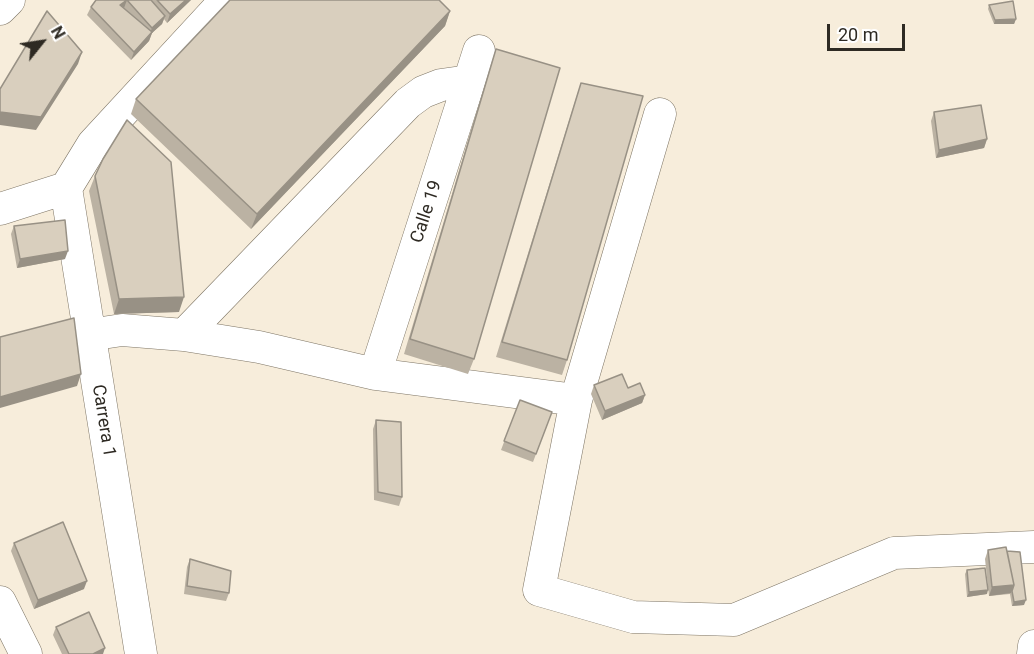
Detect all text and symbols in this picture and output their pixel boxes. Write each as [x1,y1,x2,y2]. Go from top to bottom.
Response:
north arrow [12,12,72,72]
scale bar [830,12,908,50]
text: N [47,23,69,42]
text: 20 m [838,24,878,45]
street label: Calle 19 [407,178,447,246]
street label: Carrera 1 [87,383,119,459]

